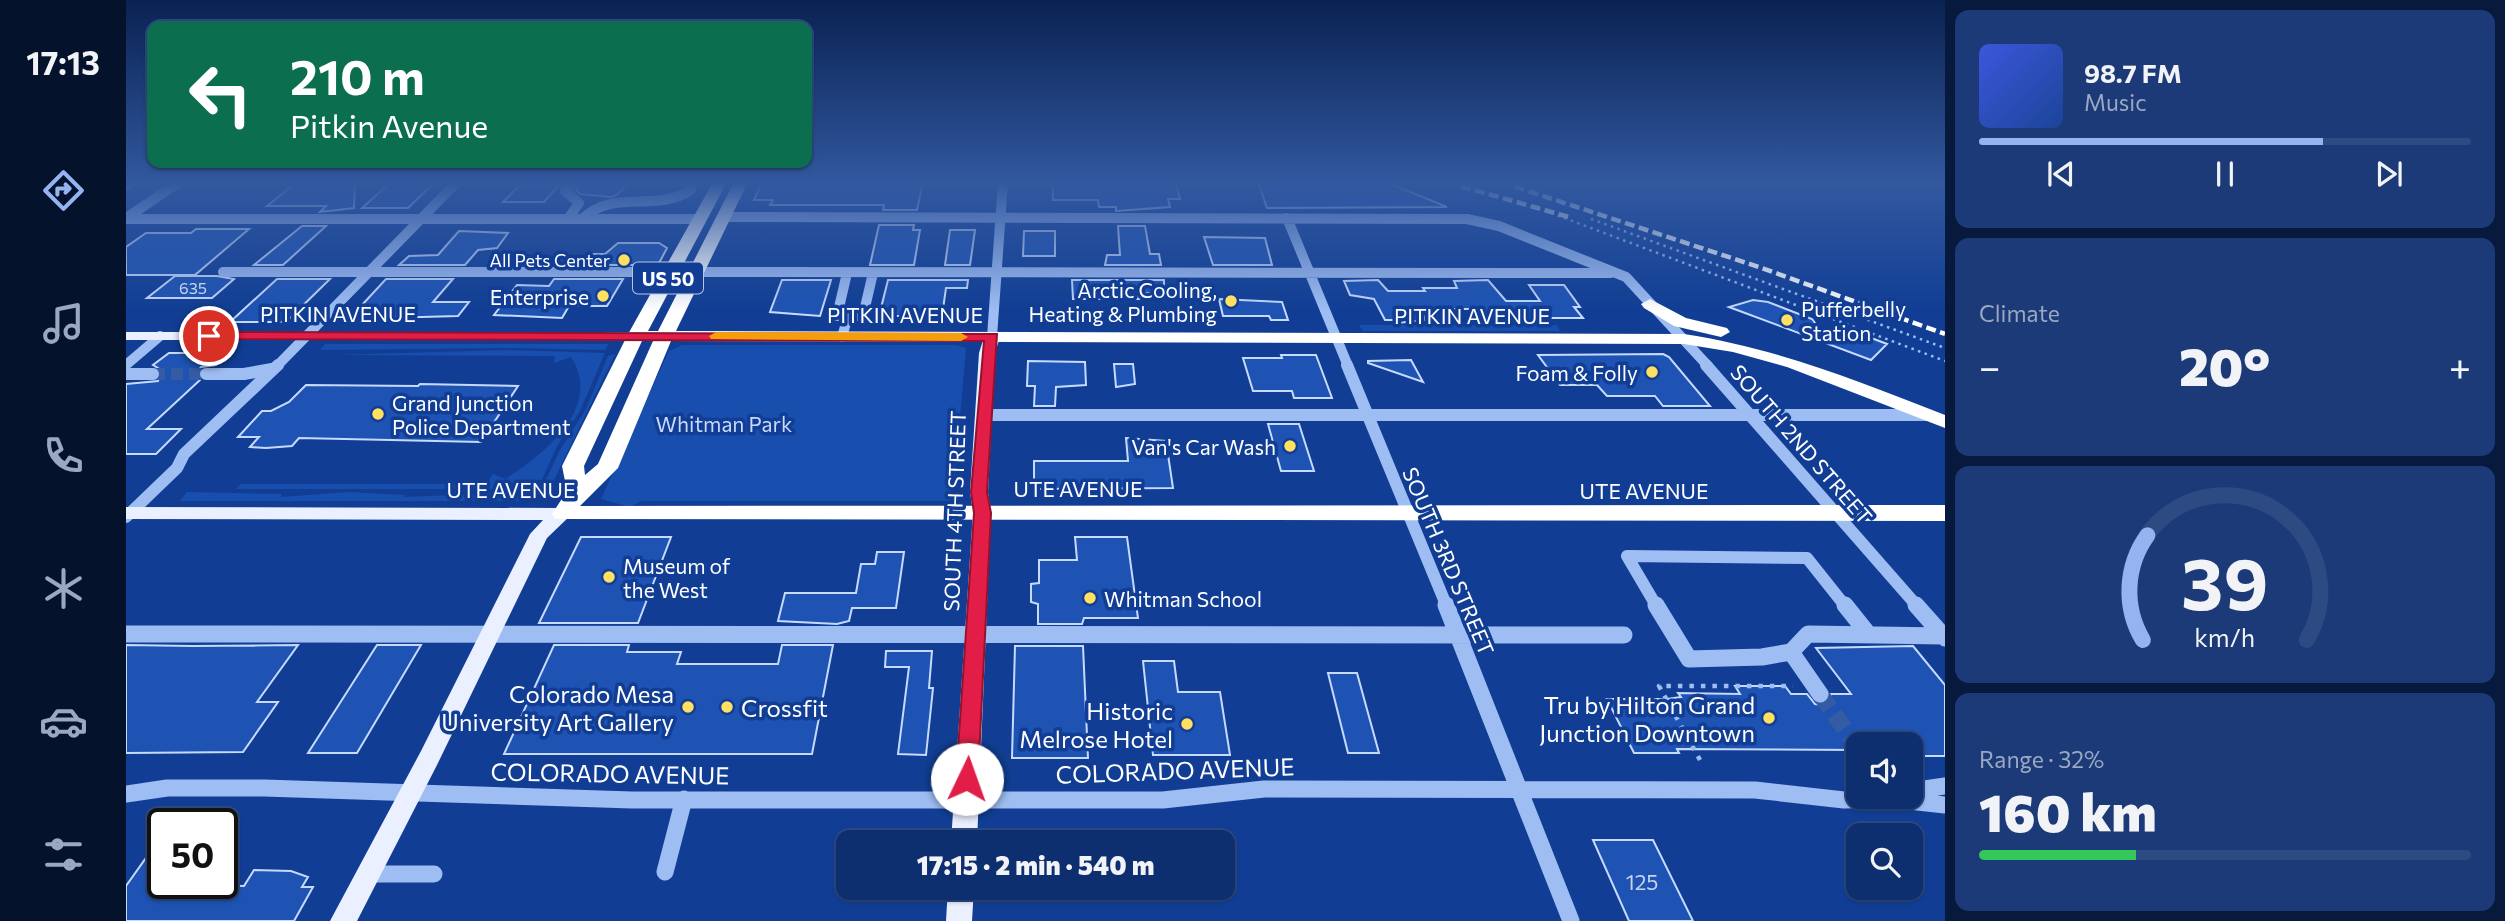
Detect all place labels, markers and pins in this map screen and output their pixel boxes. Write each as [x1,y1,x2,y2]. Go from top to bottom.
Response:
place label: All Pets Center [490,249,610,271]
marker: All Pets Center [616,252,632,268]
place label: Arctic Cooling, Heating & Plumbing [1029,277,1217,326]
place label: Enterprise [490,284,589,309]
marker: Enterprise [595,288,611,304]
marker: Arctic Cooling, Heating & Plumbing [1223,293,1239,309]
place label: Pufferbelly Station [1801,296,1906,345]
pin [179,306,239,366]
marker: Pufferbelly Station [1779,312,1795,328]
place label: Foam & Folly [1515,360,1638,385]
marker: Foam & Folly [1644,364,1660,380]
place label: Grand Junction Police Department [392,390,571,439]
marker: Grand Junction Police Department [370,406,386,422]
place label: Van's Car Wash [1131,434,1276,459]
marker: Van's Car Wash [1282,438,1298,454]
place label: Museum of the West [623,553,731,602]
marker: Museum of the West [601,569,617,585]
place label: Whitman School [1104,586,1262,611]
marker: Whitman School [1082,590,1098,606]
place label: Colorado Mesa University Art Gallery [441,679,674,736]
place label: Tru by Hilton Grand Junction Downtown [1539,690,1755,747]
place label: Crossfit [741,693,828,722]
place label: Historic Melrose Hotel [1019,696,1173,753]
marker: Colorado Mesa University Art Gallery [680,699,696,715]
marker: Crossfit [719,699,735,715]
marker: Tru by Hilton Grand Junction Downtown [1761,710,1777,726]
marker: Historic Melrose Hotel [1179,716,1195,732]

